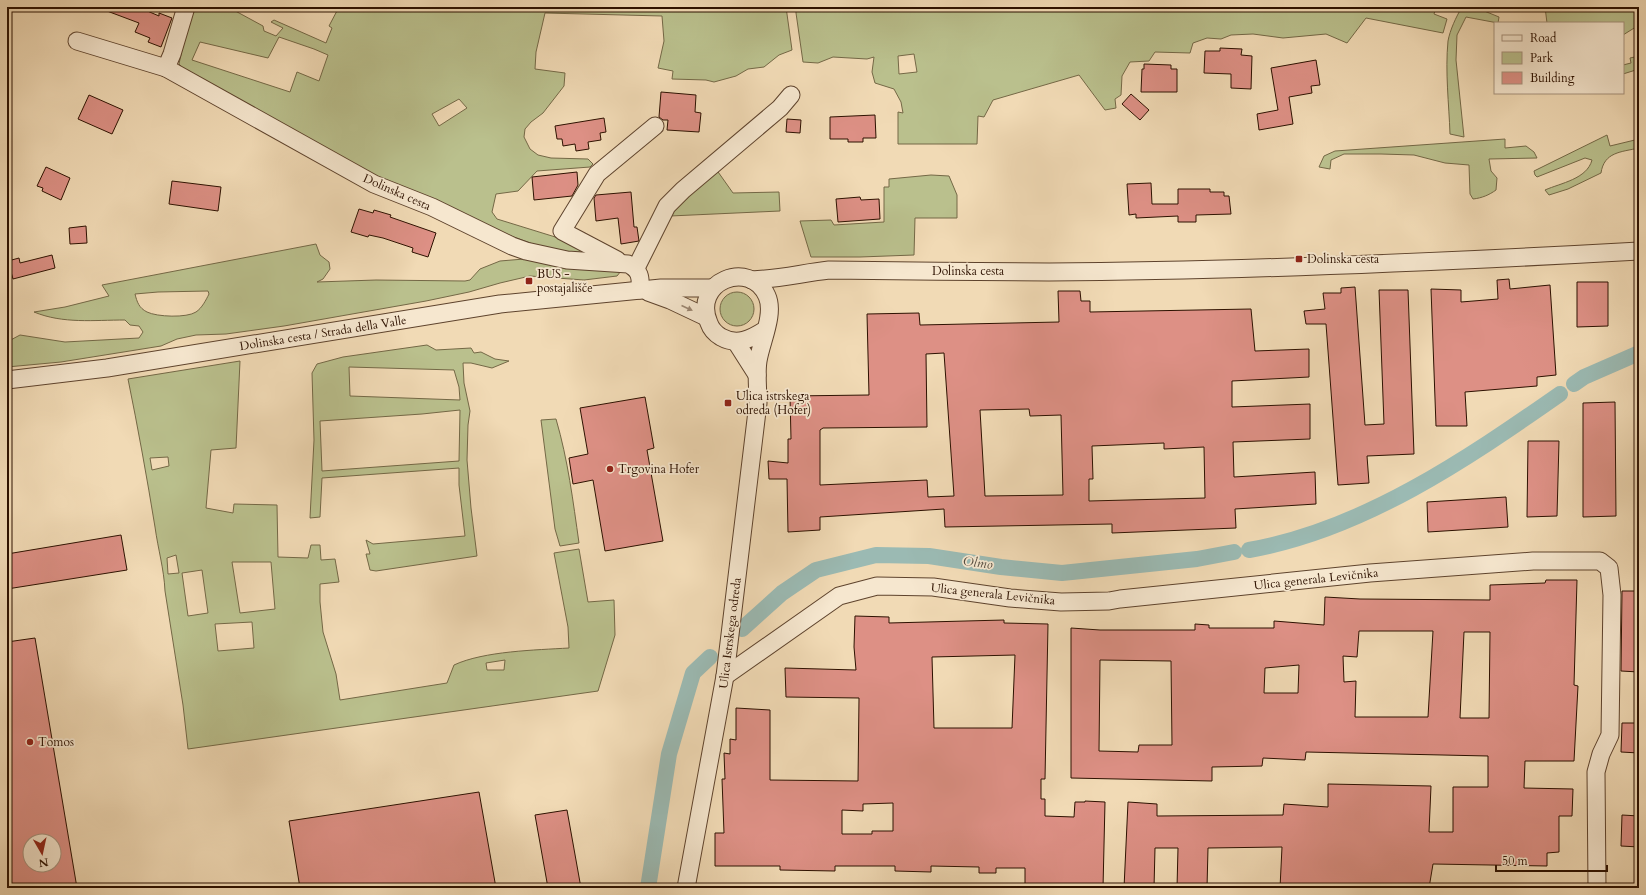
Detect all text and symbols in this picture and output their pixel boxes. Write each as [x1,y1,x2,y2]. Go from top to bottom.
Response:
legend [1494,22,1624,94]
text: Road [1530,30,1557,46]
text: Park [1530,50,1554,66]
text: Building [1530,70,1575,86]
street label: Dolinska cesta [361,170,434,214]
place label: Dolinska cesta [1307,251,1380,267]
marker: Dolinska cesta [1294,254,1304,264]
street label: Dolinska cesta [932,263,1005,279]
place label: BUS - postajališče [537,266,593,296]
marker: BUS - postajališče [524,276,534,286]
one-way arrow [681,305,693,311]
street label: Dolinska cesta / Strada della Valle [238,312,408,354]
place label: Ulica istrskega odreda (Hofer) [736,388,811,418]
marker: Ulica istrskega odreda (Hofer) [723,398,733,408]
place label: Trgovina Hofer [618,461,700,477]
marker: Trgovina Hofer [605,464,615,474]
water label: Olmo [962,552,994,574]
street label: Ulica generala Levičnika [1253,564,1380,593]
street label: Ulica Istrskega odreda [715,576,745,689]
street label: Ulica generala Levičnika [930,580,1057,609]
place label: Tomos [38,734,74,750]
marker: Tomos [25,737,35,747]
north arrow [22,833,62,873]
scale bar [1496,847,1607,873]
text: 50 m [1502,853,1529,869]
text: N [37,854,49,871]

